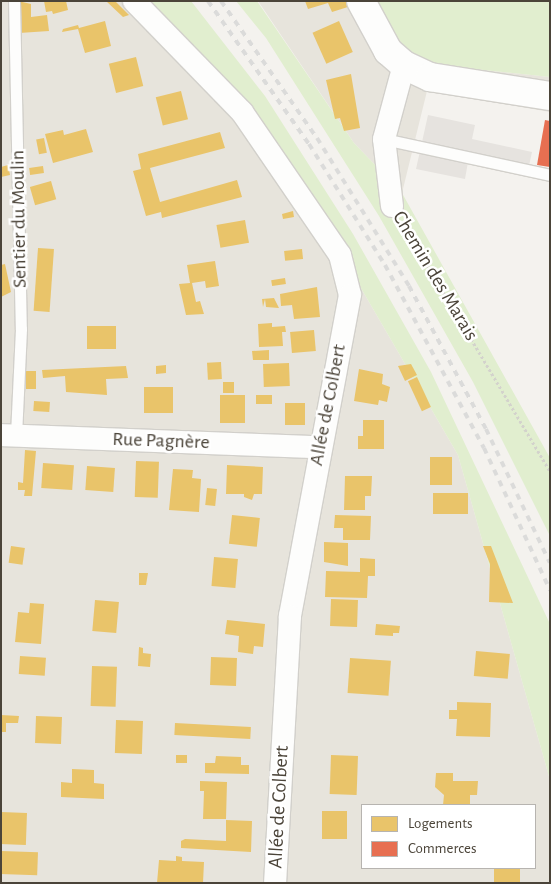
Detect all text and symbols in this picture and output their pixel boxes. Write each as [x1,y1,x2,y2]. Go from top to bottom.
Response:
street label: Sentier du Moulin [6,150,32,288]
street label: Chemin des Marais [387,207,483,345]
street label: Allée de Colbert [304,342,352,468]
street label: Rue Pagnère [112,427,210,455]
street label: Allée de Colbert [264,745,294,869]
legend [361,804,536,869]
text: Logements [408,816,473,831]
text: Commerces [408,841,477,856]

